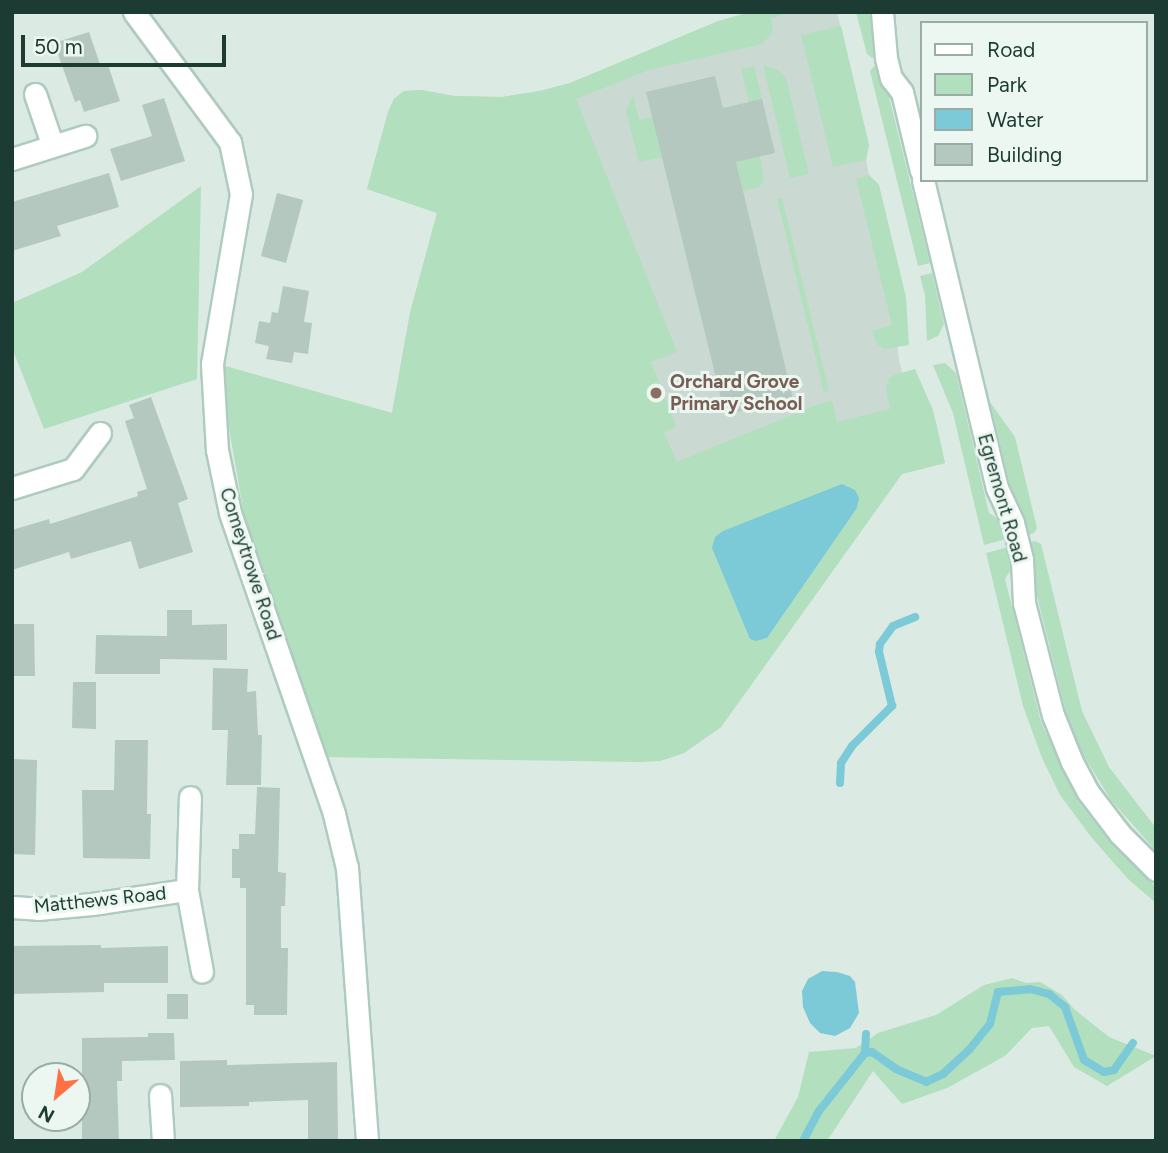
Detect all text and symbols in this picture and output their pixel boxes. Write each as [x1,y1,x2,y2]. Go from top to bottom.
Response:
scale bar [24,21,229,65]
legend [920,21,1147,182]
text: 50 m [34,34,83,59]
text: Road [987,37,1035,62]
text: Park [987,72,1027,97]
text: Water [987,107,1043,132]
text: Building [987,142,1062,167]
place label: Orchard Grove Primary School [670,371,802,415]
marker: Orchard Grove Primary School [648,385,664,401]
street label: Egremont Road [973,431,1031,565]
street label: Comeytrowe Road [215,485,285,643]
street label: Matthews Road [33,882,167,918]
north arrow [21,1062,91,1132]
text: N [35,1100,59,1128]

